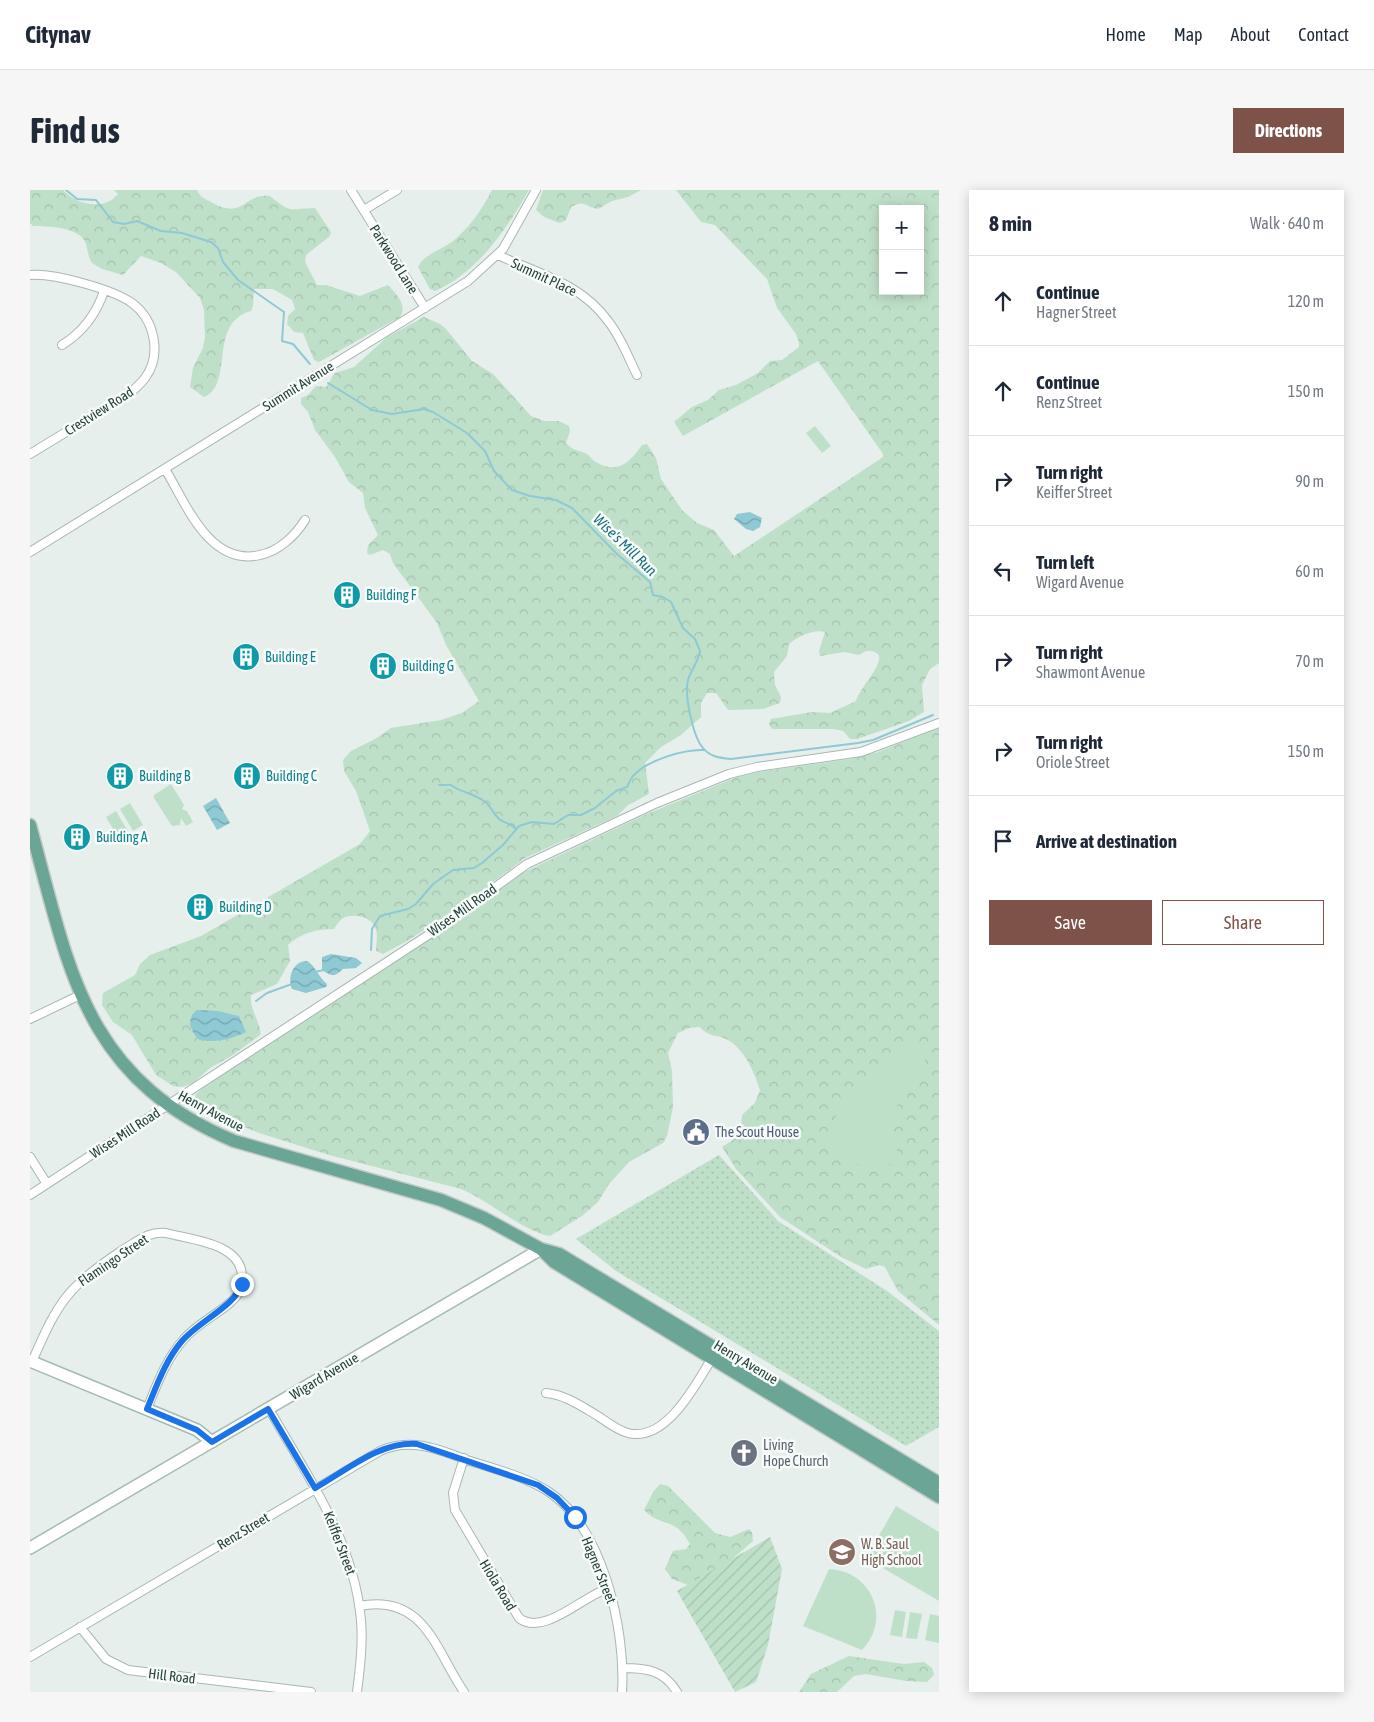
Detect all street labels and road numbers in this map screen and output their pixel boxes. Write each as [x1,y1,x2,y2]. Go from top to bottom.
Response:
street label: Parkwood Lane [366,222,422,296]
street label: Summit Place [509,255,579,299]
street label: Summit Avenue [260,358,336,414]
street label: Crestview Road [62,384,136,438]
street label: Wises Mill Road [425,880,499,940]
street label: Henry Avenue [176,1087,246,1135]
street label: Wises Mill Road [87,1104,163,1162]
street label: Flamingo Street [75,1231,151,1289]
street label: Henry Avenue [711,1337,781,1387]
street label: Wigard Avenue [287,1349,361,1403]
street label: Renz Street [214,1509,272,1553]
street label: Keiffer Street [321,1509,359,1577]
street label: Hagner Street [578,1534,620,1606]
street label: Hiola Road [477,1557,519,1613]
street label: Hill Road [147,1665,197,1687]

